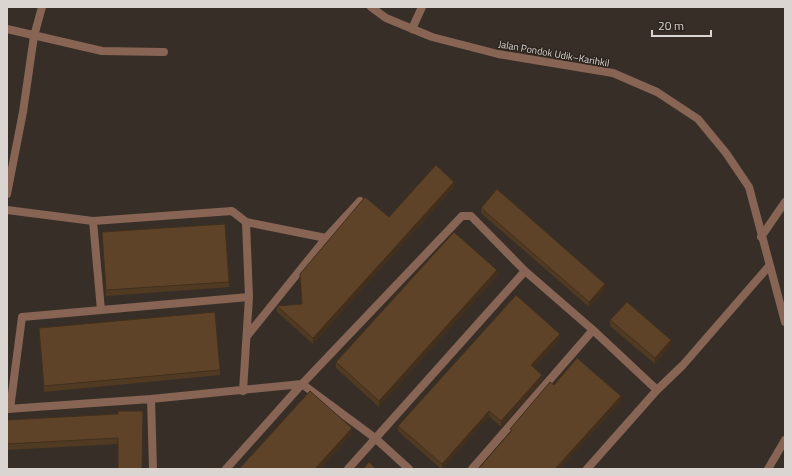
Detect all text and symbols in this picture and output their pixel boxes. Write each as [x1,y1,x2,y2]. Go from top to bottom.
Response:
scale bar [652,12,711,38]
text: 20 m [658,16,684,35]
street label: Jalan Pondok Udik–Karihkil [497,36,611,71]

